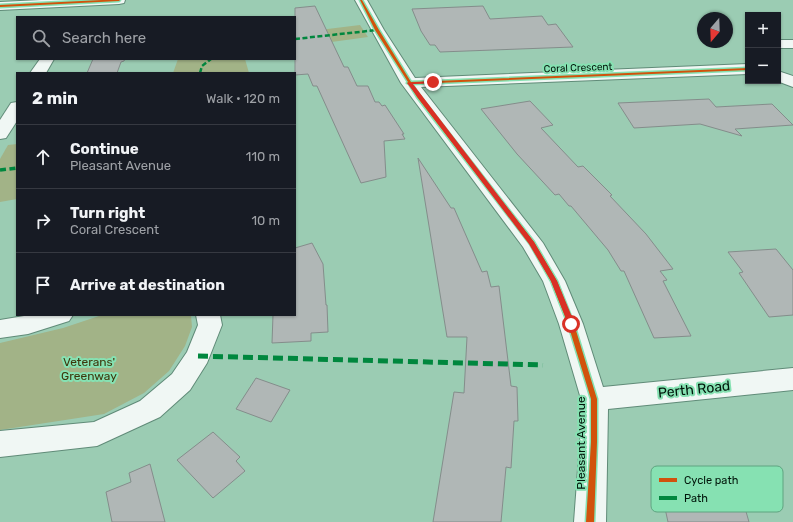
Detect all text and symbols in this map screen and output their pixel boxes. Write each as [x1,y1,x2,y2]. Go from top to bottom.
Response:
north arrow [697,12,733,48]
map controls [745,12,781,84]
button: + [745,12,781,48]
search box [16,16,296,60]
icon: search [30,27,52,49]
text: Search here [62,29,146,47]
button: − [745,48,781,84]
street label: Coral Crescent [544,61,613,75]
route end [424,73,442,91]
text: 2 min [32,88,78,108]
text: Walk · 120 m [206,91,280,106]
text: Continue [70,140,139,158]
icon: ahead [32,146,54,168]
text: 110 m [246,149,280,164]
text: Pleasant Avenue [70,158,171,173]
text: Turn right [70,204,145,222]
icon: right [32,210,54,232]
text: 10 m [251,213,280,228]
text: Coral Crescent [70,222,159,237]
icon: arrive [32,274,54,296]
text: Arrive at destination [70,276,225,294]
route start [562,315,580,333]
park label: Veterans' Greenway [61,355,117,383]
street label: Perth Road [657,377,731,402]
street label: Pleasant Avenue [574,396,588,490]
legend [651,466,783,512]
text: Cycle path [684,474,738,487]
text: Path [684,492,708,505]

